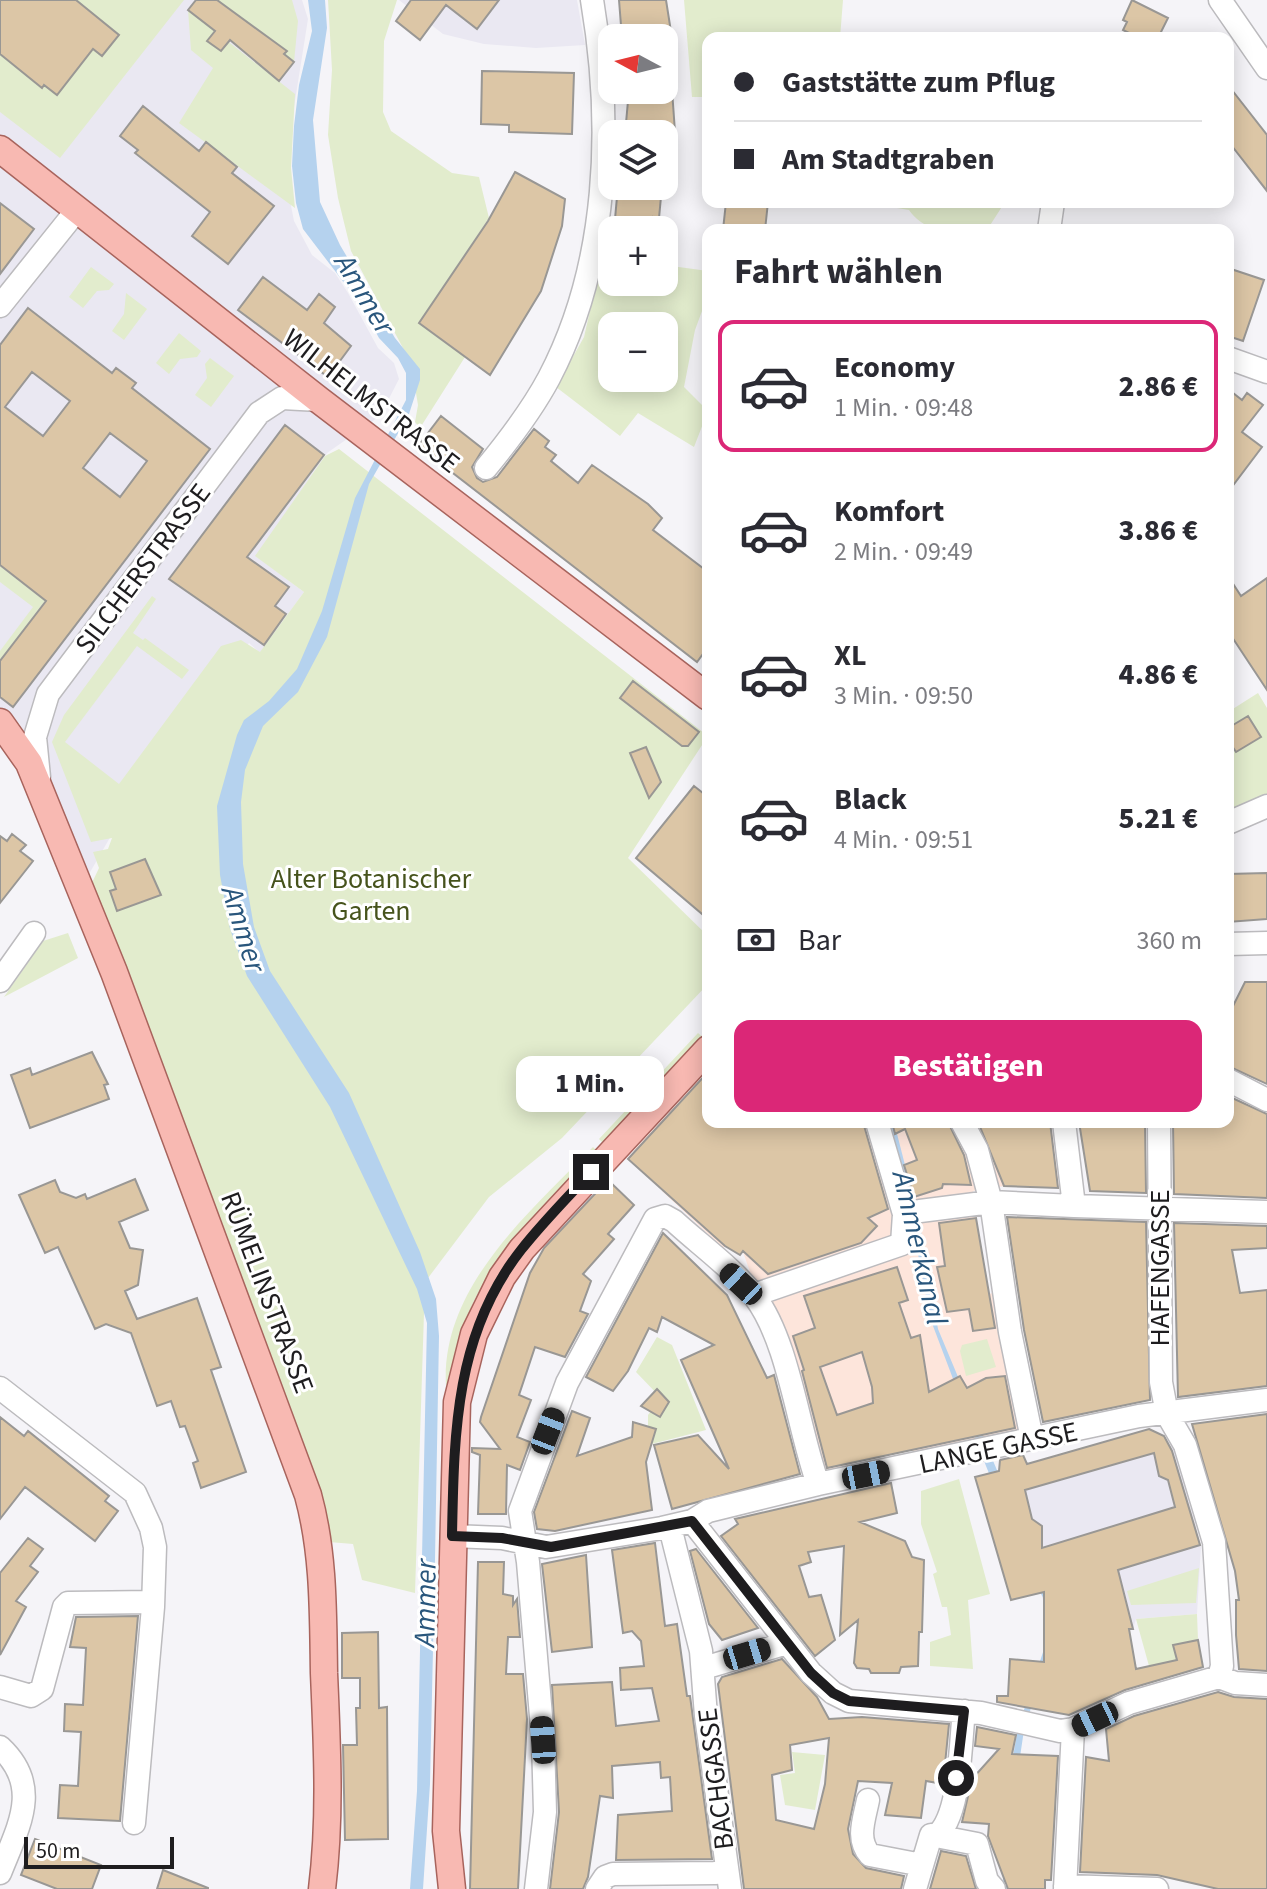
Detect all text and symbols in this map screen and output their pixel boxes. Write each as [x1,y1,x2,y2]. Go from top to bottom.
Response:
north arrow [598,24,678,104]
map controls [598,24,678,392]
text: Gaststätte zum Pflug [782,61,1055,104]
button: layers [598,120,678,200]
text: Am Stadtgraben [782,138,995,181]
button: + [598,216,678,296]
water label: Ammer [322,244,407,344]
text: Fahrt wählen [734,246,943,297]
button: − [598,312,678,392]
street label: WILHELMSTRASSE [274,319,468,483]
text: Economy [834,346,955,389]
icon: car [738,350,810,422]
text: 2.86 € [1119,365,1198,408]
text: 1 Min. · 09:48 [834,389,973,426]
street label: SILCHERSTRASSE [65,475,220,662]
text: Komfort [834,490,944,533]
icon: car [738,494,810,566]
text: 3.86 € [1119,509,1198,552]
text: 2 Min. · 09:49 [834,533,973,570]
text: XL [834,634,867,677]
icon: car [738,638,810,710]
text: 4.86 € [1119,653,1198,696]
text: 3 Min. · 09:50 [834,677,973,714]
text: Black [834,778,907,821]
icon: car [738,782,810,854]
text: 5.21 € [1119,797,1198,840]
text: 4 Min. · 09:51 [834,821,973,858]
park label: Alter Botanischer Garten [271,859,471,931]
water label: Ammer [210,879,277,979]
icon: cash [734,918,778,962]
text: Bar [798,919,841,962]
text: 360 m [1136,922,1202,959]
button: Bestätigen [734,1020,1202,1112]
callout: 1 Min. [517,1056,665,1112]
text: 1 Min. [555,1065,625,1102]
route end [573,1154,609,1190]
water label: Ammerkanal [880,1165,958,1330]
street label: RÜMELINSTRASSE [210,1186,324,1399]
street label: HAFENGASSE [1140,1190,1180,1346]
car [715,1259,767,1309]
car [528,1404,568,1458]
street label: LANGE GASSE [915,1412,1081,1484]
car [840,1459,892,1491]
water label: Ammer [403,1557,448,1649]
car [721,1636,773,1672]
car [1068,1698,1122,1740]
street label: BACHGASSE [687,1706,745,1852]
car [529,1715,557,1765]
route start [938,1760,974,1796]
scale bar [24,1833,174,1869]
text: 50 m [36,1835,81,1867]

